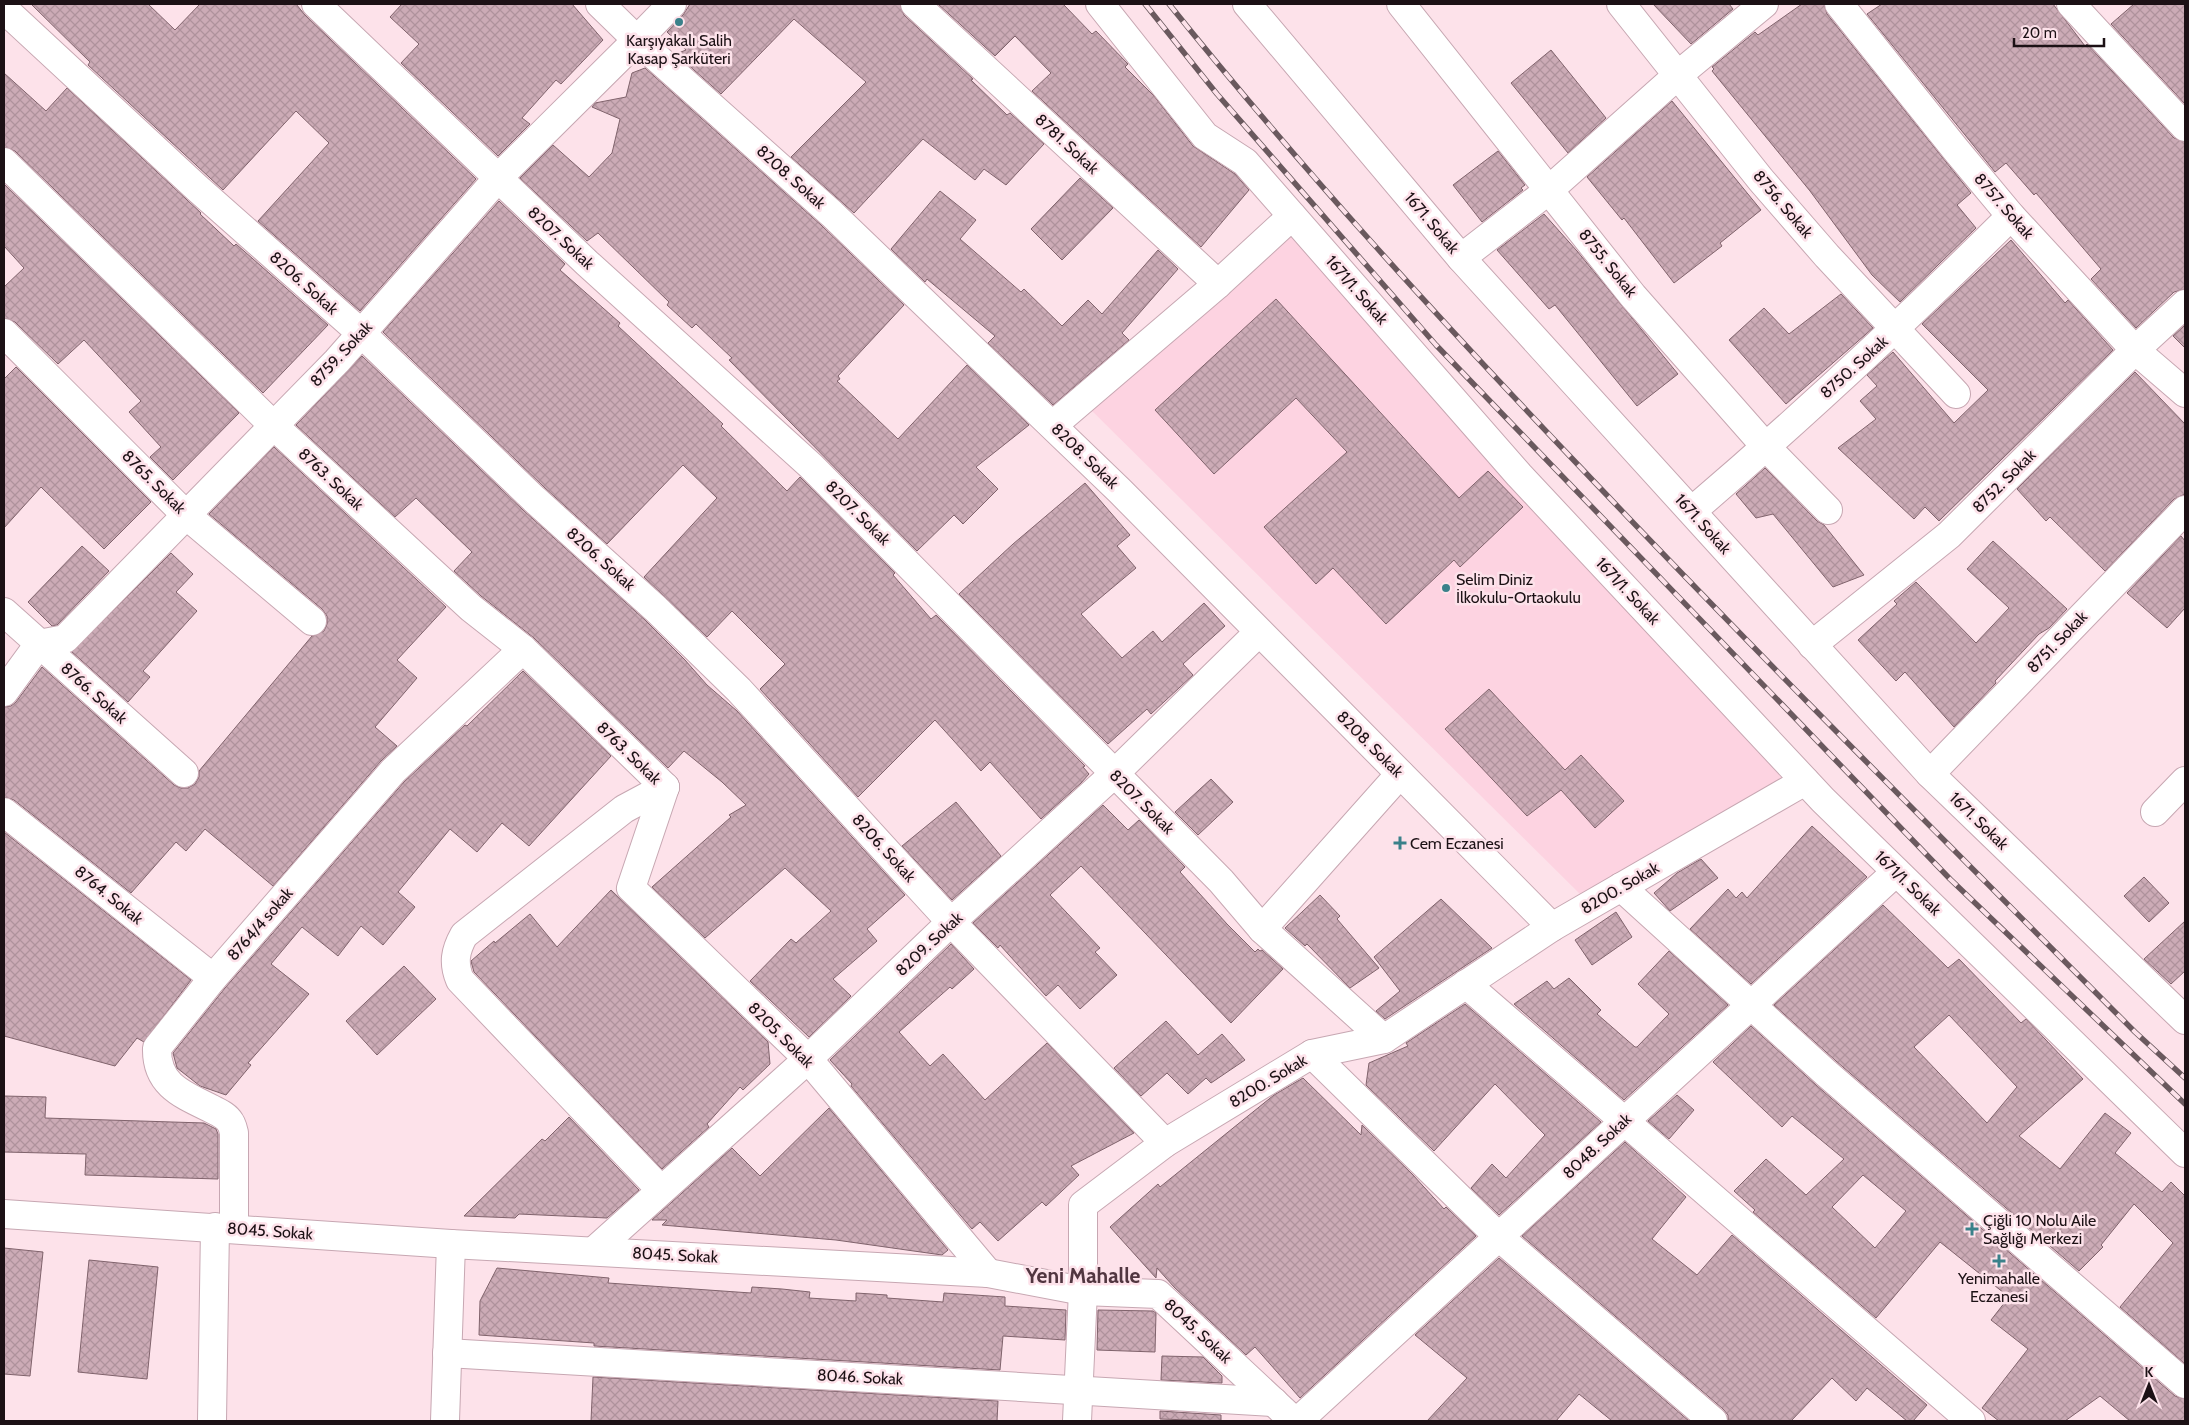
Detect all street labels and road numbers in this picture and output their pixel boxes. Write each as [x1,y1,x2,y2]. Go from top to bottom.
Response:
street label: 8781. Sokak [1031,110,1103,179]
street label: 8208. Sokak [753,141,830,213]
street label: 8756. Sokak [1749,166,1817,242]
street label: 8757. Sokak [1970,169,2038,243]
street label: 1671. Sokak [1401,188,1464,258]
street label: 8207. Sokak [524,203,599,274]
street label: 8755. Sokak [1575,225,1642,302]
street label: 8206. Sokak [266,247,343,319]
street label: 1671/1. Sokak [1322,252,1393,329]
street label: 8759. Sokak [306,317,377,391]
street label: 8750. Sokak [1816,331,1892,402]
street label: 8208. Sokak [1047,419,1123,493]
street label: 8763. Sokak [294,444,368,515]
street label: 8752. Sokak [1968,445,2040,517]
street label: 8765. Sokak [118,446,190,518]
street label: 8207. Sokak [822,477,895,550]
street label: 1671. Sokak [1671,490,1736,559]
street label: 8206. Sokak [563,523,640,595]
street label: 1671/1. Sokak [1592,553,1664,629]
street label: 8751. Sokak [2023,607,2092,677]
street label: 8766. Sokak [57,658,132,728]
street label: 8208. Sokak [1333,707,1408,782]
street label: 8763. Sokak [593,718,666,789]
street label: 8207. Sokak [1106,766,1179,839]
street label: 1671. Sokak [1946,788,2013,854]
street label: 8206. Sokak [848,810,920,887]
street label: 1671/1. Sokak [1871,847,1946,920]
street label: 8200. Sokak [1578,858,1663,918]
street label: 8764. Sokak [71,862,148,929]
street label: 8764/4 sokak [223,883,297,964]
street label: 8209. Sokak [891,908,967,980]
street label: 8205. Sokak [744,998,818,1072]
street label: 8200. Sokak [1226,1050,1311,1112]
street label: 8048. Sokak [1559,1109,1636,1183]
street label: 8045. Sokak [227,1219,314,1244]
street label: 8045. Sokak [632,1243,719,1267]
street label: 8045. Sokak [1160,1295,1236,1368]
street label: 8046. Sokak [816,1365,904,1389]

